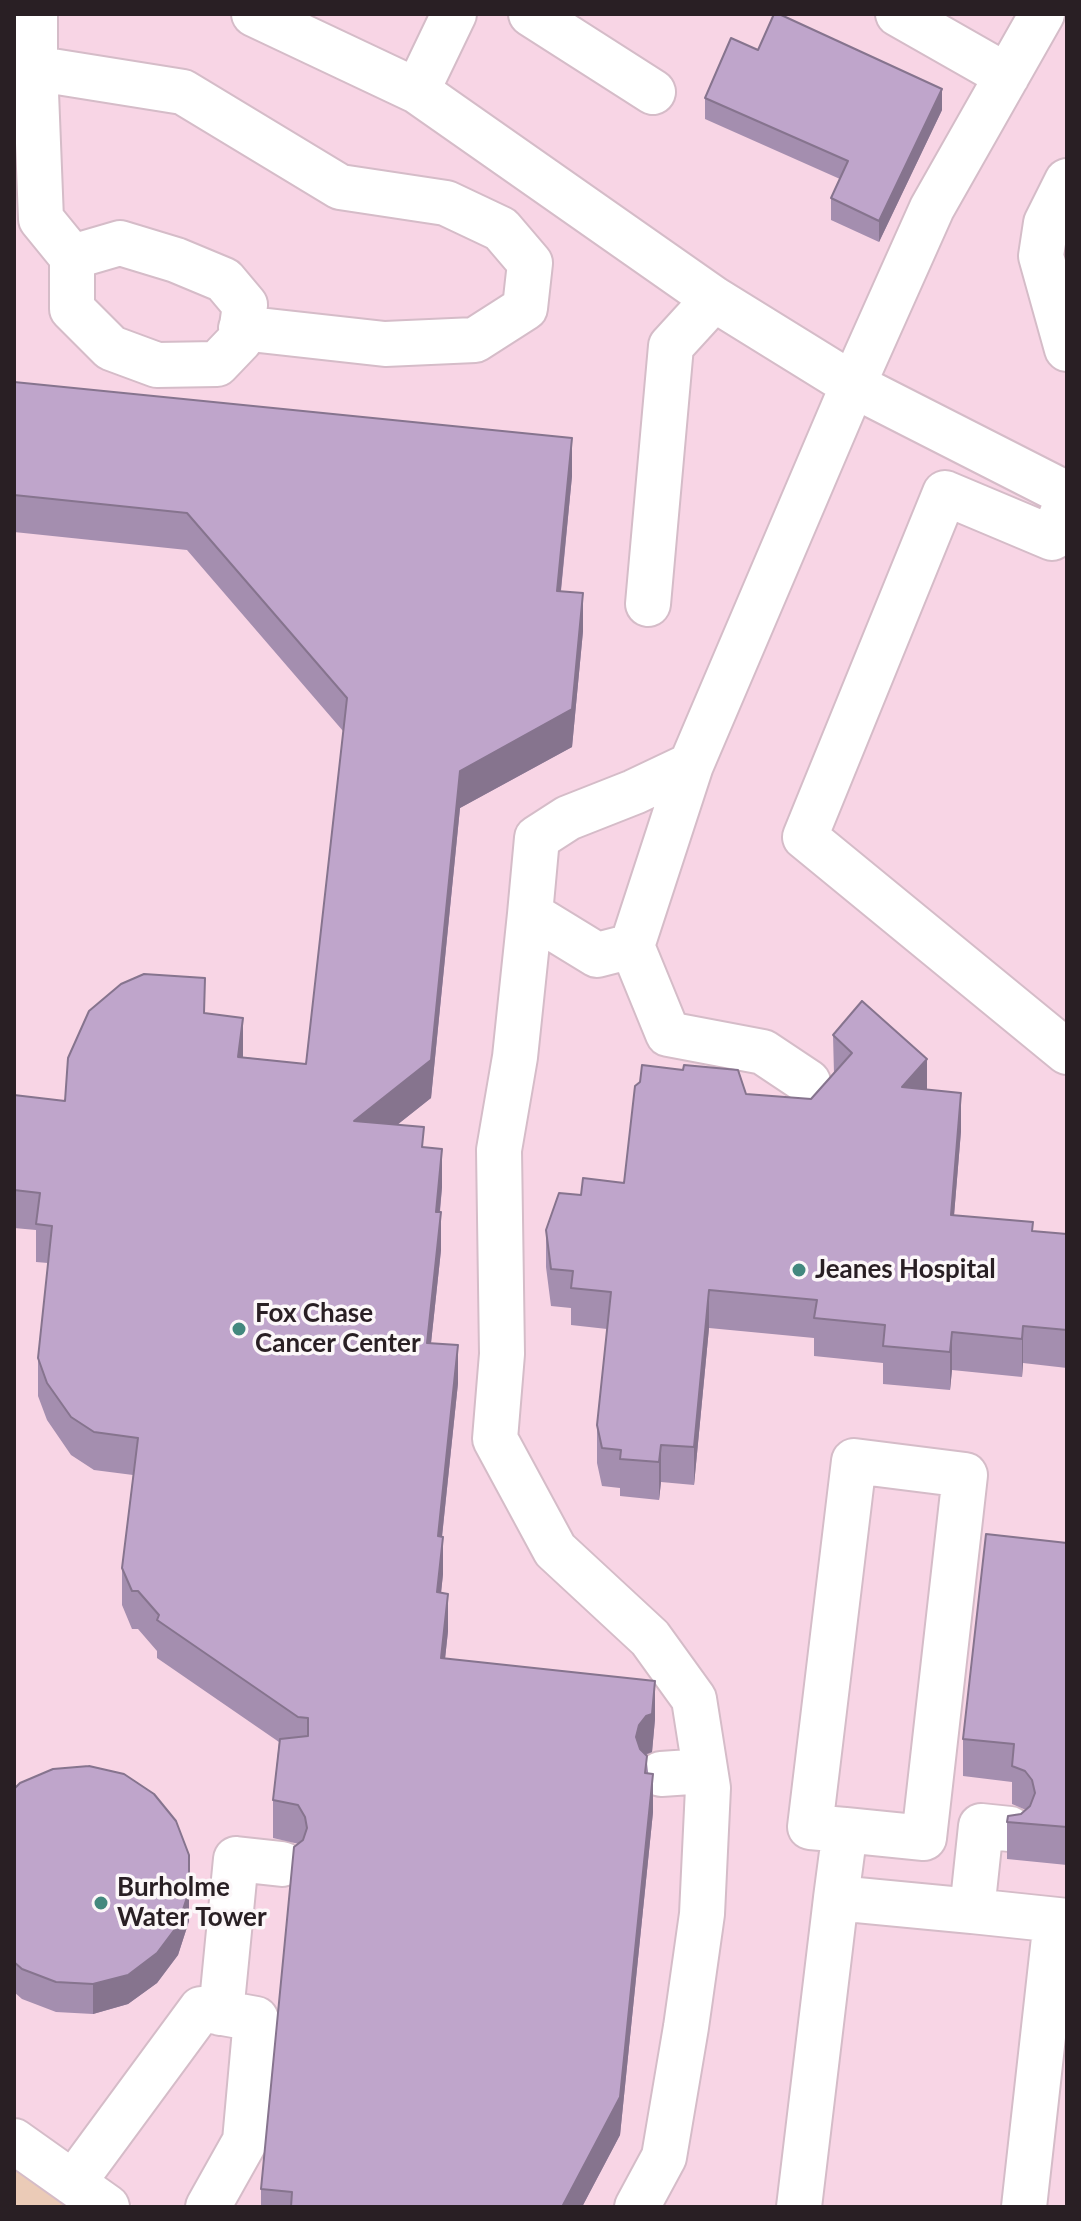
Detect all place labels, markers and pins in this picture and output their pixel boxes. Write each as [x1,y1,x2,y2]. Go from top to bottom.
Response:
place label: Jeanes Hospital [815,1254,996,1286]
marker: Jeanes Hospital [790,1261,808,1279]
place label: Fox Chase Cancer Center [255,1298,421,1360]
marker: Fox Chase Cancer Center [230,1320,248,1338]
place label: Burholme Water Tower [117,1872,267,1934]
marker: Burholme Water Tower [92,1894,110,1912]

